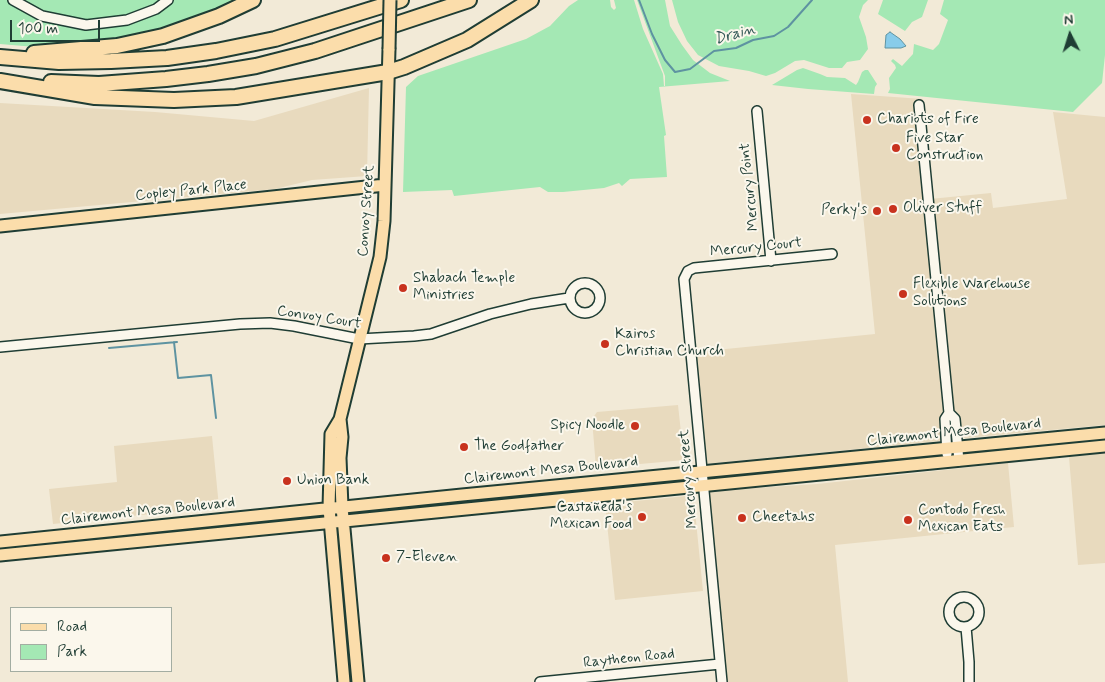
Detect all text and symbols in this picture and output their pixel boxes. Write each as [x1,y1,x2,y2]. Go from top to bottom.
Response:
scale bar [12,10,102,42]
north arrow [1045,10,1095,60]
text: N [1063,11,1074,29]
text: 100 m [18,19,58,39]
water label: Drain [712,20,758,50]
place label: Chariots of Fire [877,111,979,129]
marker: Chariots of Fire [861,114,873,126]
place label: Five Star Construction [906,130,983,165]
street label: Mercury Point [736,142,764,232]
marker: Five Star Construction [890,142,902,154]
street label: Convoy Street [355,164,379,258]
street label: Copley Park Place [135,176,247,206]
place label: Oliver Stuff [903,200,982,218]
place label: Perky's [821,202,867,220]
marker: Oliver Stuff [887,203,899,215]
marker: Perky's [871,205,883,217]
street label: Mercury Court [709,234,803,262]
place label: Shabach Temple Ministries [413,270,515,305]
place label: Flexible Warehouse Solutions [913,276,1030,311]
marker: Shabach Temple Ministries [397,282,409,294]
marker: Flexible Warehouse Solutions [897,288,909,300]
street label: Convoy Court [276,302,362,334]
place label: Kairos Christian Church [615,326,724,361]
marker: Kairos Christian Church [599,338,611,350]
street label: Clairemont Mesa Boulevard [866,415,1042,451]
place label: Spicy Noodle [550,417,625,435]
marker: Spicy Noodle [629,420,641,432]
street label: Mercury Street [676,429,702,529]
place label: The Godfather [474,438,564,456]
marker: The Godfather [458,441,470,453]
street label: Clairemont Mesa Boulevard [463,453,639,489]
place label: Union Bank [297,472,369,490]
marker: Union Bank [281,475,293,487]
street label: Clairemont Mesa Boulevard [60,494,236,530]
place label: Castañeda's Mexican Food [550,499,632,534]
place label: Contodo Fresh Mexican Eats [918,502,1006,537]
place label: Cheetahs [752,509,815,527]
marker: Castañeda's Mexican Food [636,511,648,523]
marker: Cheetahs [736,512,748,524]
marker: Contodo Fresh Mexican Eats [902,514,914,526]
place label: 7-Eleven [396,549,458,567]
marker: 7-Eleven [380,552,392,564]
legend [10,607,172,672]
text: Road [57,617,87,637]
text: Park [57,642,87,662]
street label: Raytheon Road [582,645,676,673]

